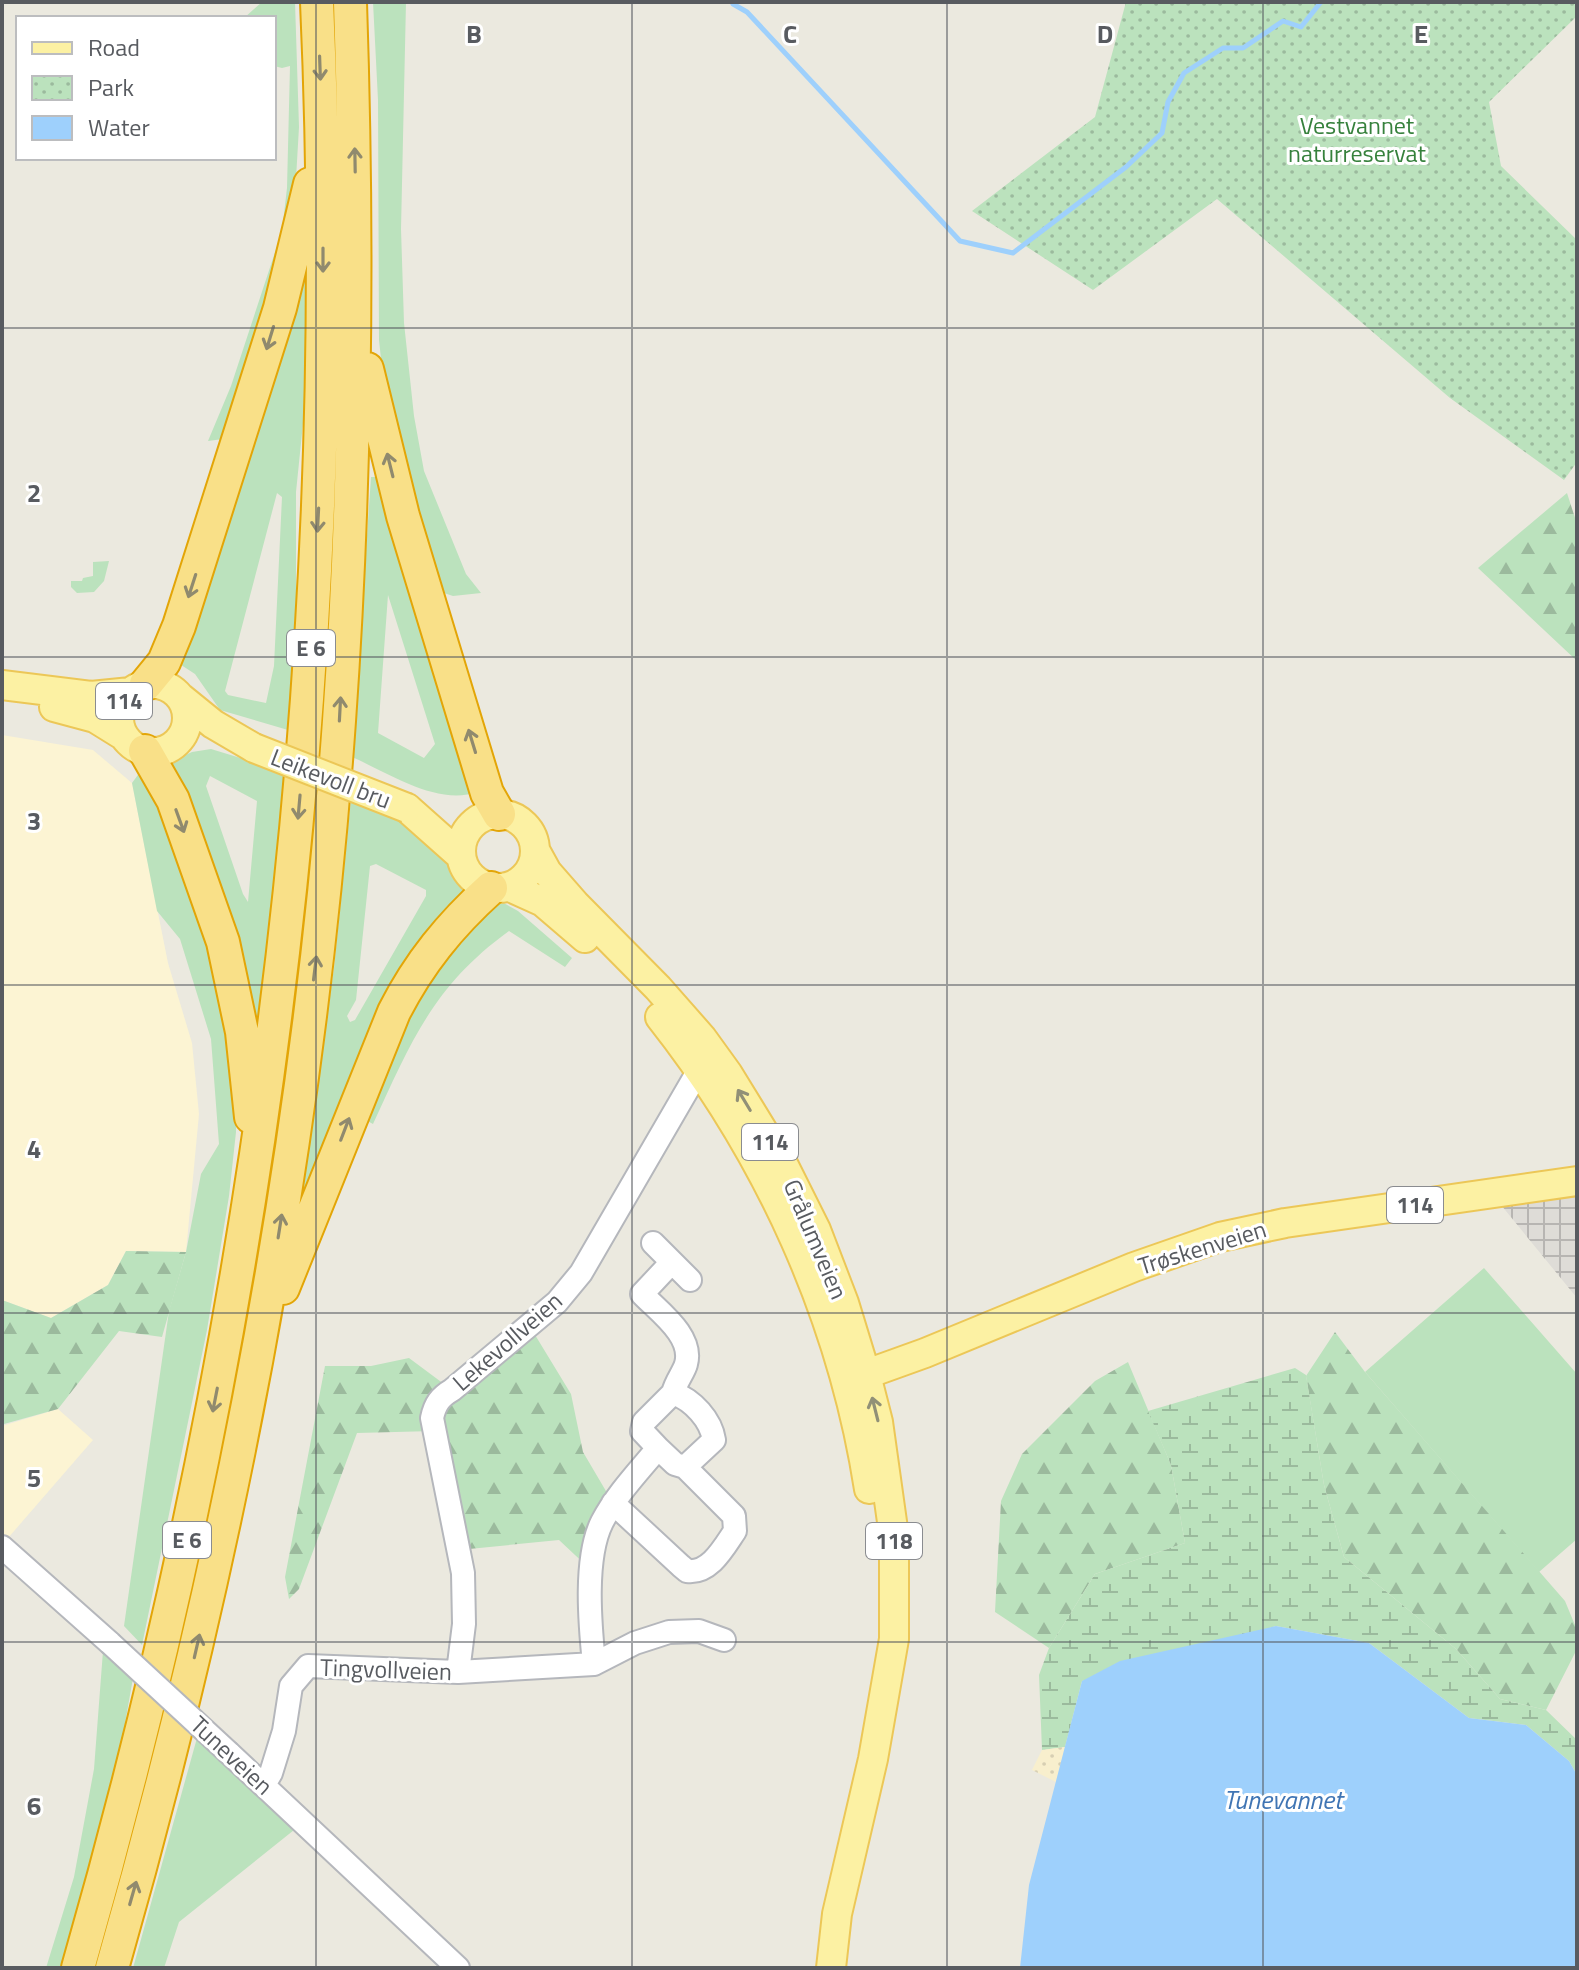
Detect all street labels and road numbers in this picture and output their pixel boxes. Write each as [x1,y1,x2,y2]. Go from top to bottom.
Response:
road number: E 6 [287,630,335,666]
road number: 114 [96,683,152,719]
street label: Leikevoll bru [266,739,396,817]
road number: 114 [742,1124,798,1160]
street label: Grålumveien [775,1173,857,1305]
road number: 114 [1387,1187,1443,1223]
street label: Trøskenveien [1134,1210,1270,1284]
street label: Lekevollveien [444,1283,570,1399]
road number: E 6 [163,1522,211,1558]
road number: 118 [866,1523,922,1559]
street label: Tingvollveien [319,1649,453,1689]
street label: Tuneveien [182,1707,282,1803]

